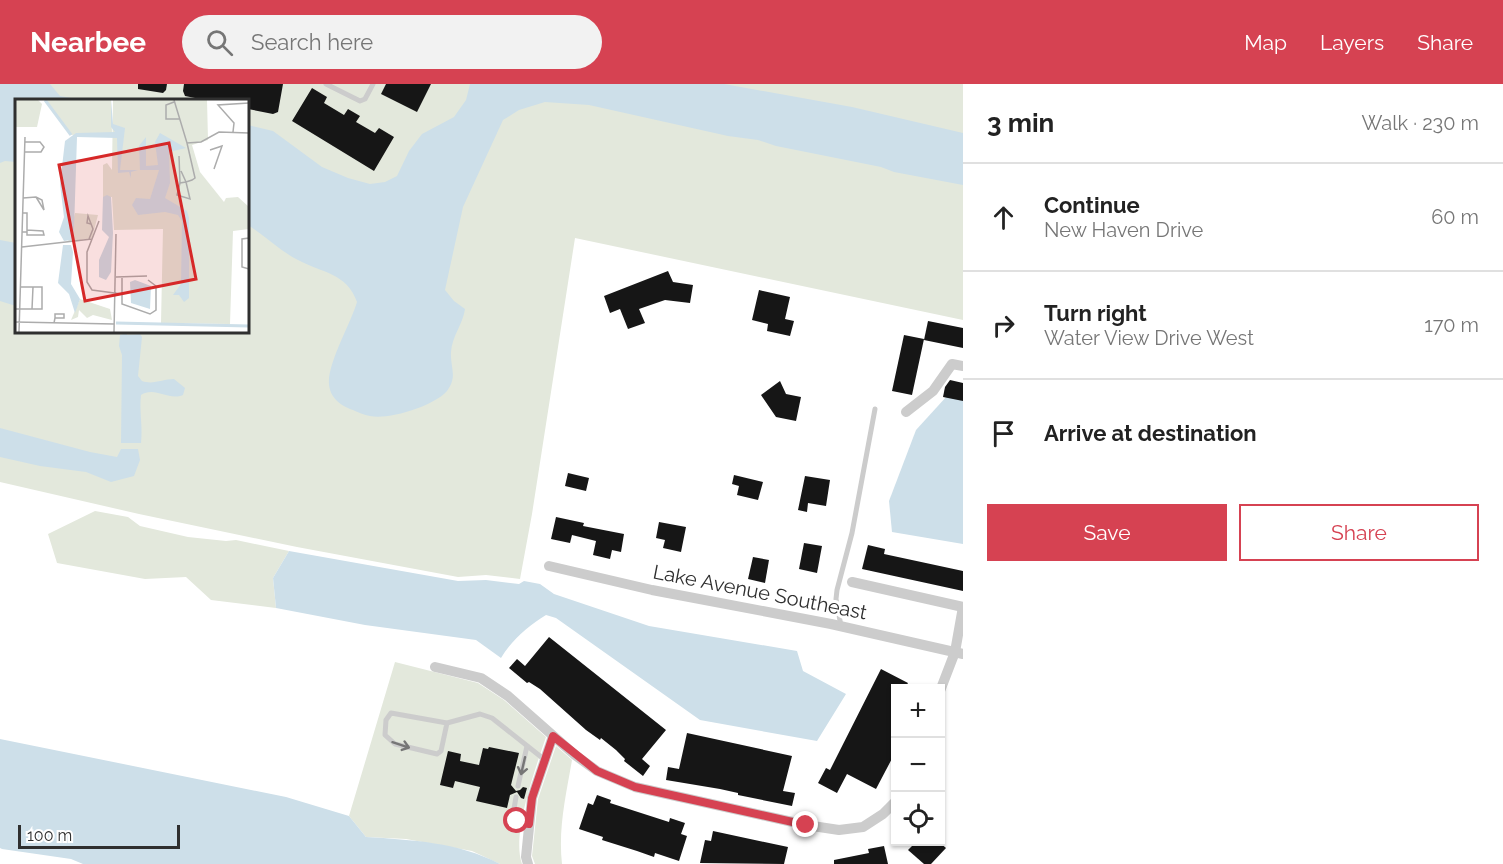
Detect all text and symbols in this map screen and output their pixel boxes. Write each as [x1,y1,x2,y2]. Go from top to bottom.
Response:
search box [182,15,602,69]
text: Nearbee [30,26,146,59]
icon: search [203,26,236,59]
text: Search here [251,29,373,55]
text: Map [1244,30,1287,55]
text: Layers [1320,30,1384,55]
text: Share [1417,30,1473,55]
inset map [15,99,249,333]
text: 3 min [987,108,1054,138]
text: Walk · 230 m [1361,111,1479,135]
text: Continue [1044,192,1140,218]
icon: ahead [987,201,1020,234]
text: 60 m [1431,205,1479,229]
text: New Haven Drive [1044,218,1203,242]
text: Turn right [1044,300,1147,326]
icon: right [987,309,1020,342]
text: 170 m [1424,313,1479,337]
text: Water View Drive West [1044,326,1254,350]
icon: arrive [987,417,1020,450]
text: Arrive at destination [1044,420,1257,446]
button: Save [987,504,1227,561]
button: Share [1239,504,1479,561]
street label: Lake Avenue Southeast [651,559,869,625]
map controls [891,684,945,846]
button: + [891,684,945,738]
button: − [891,738,945,792]
one-way arrow [391,740,410,751]
one-way arrow [516,756,528,775]
button: locate [891,792,945,846]
route start [503,807,529,833]
route end [792,811,818,837]
scale bar [18,822,180,850]
text: 100 m [27,826,72,845]

